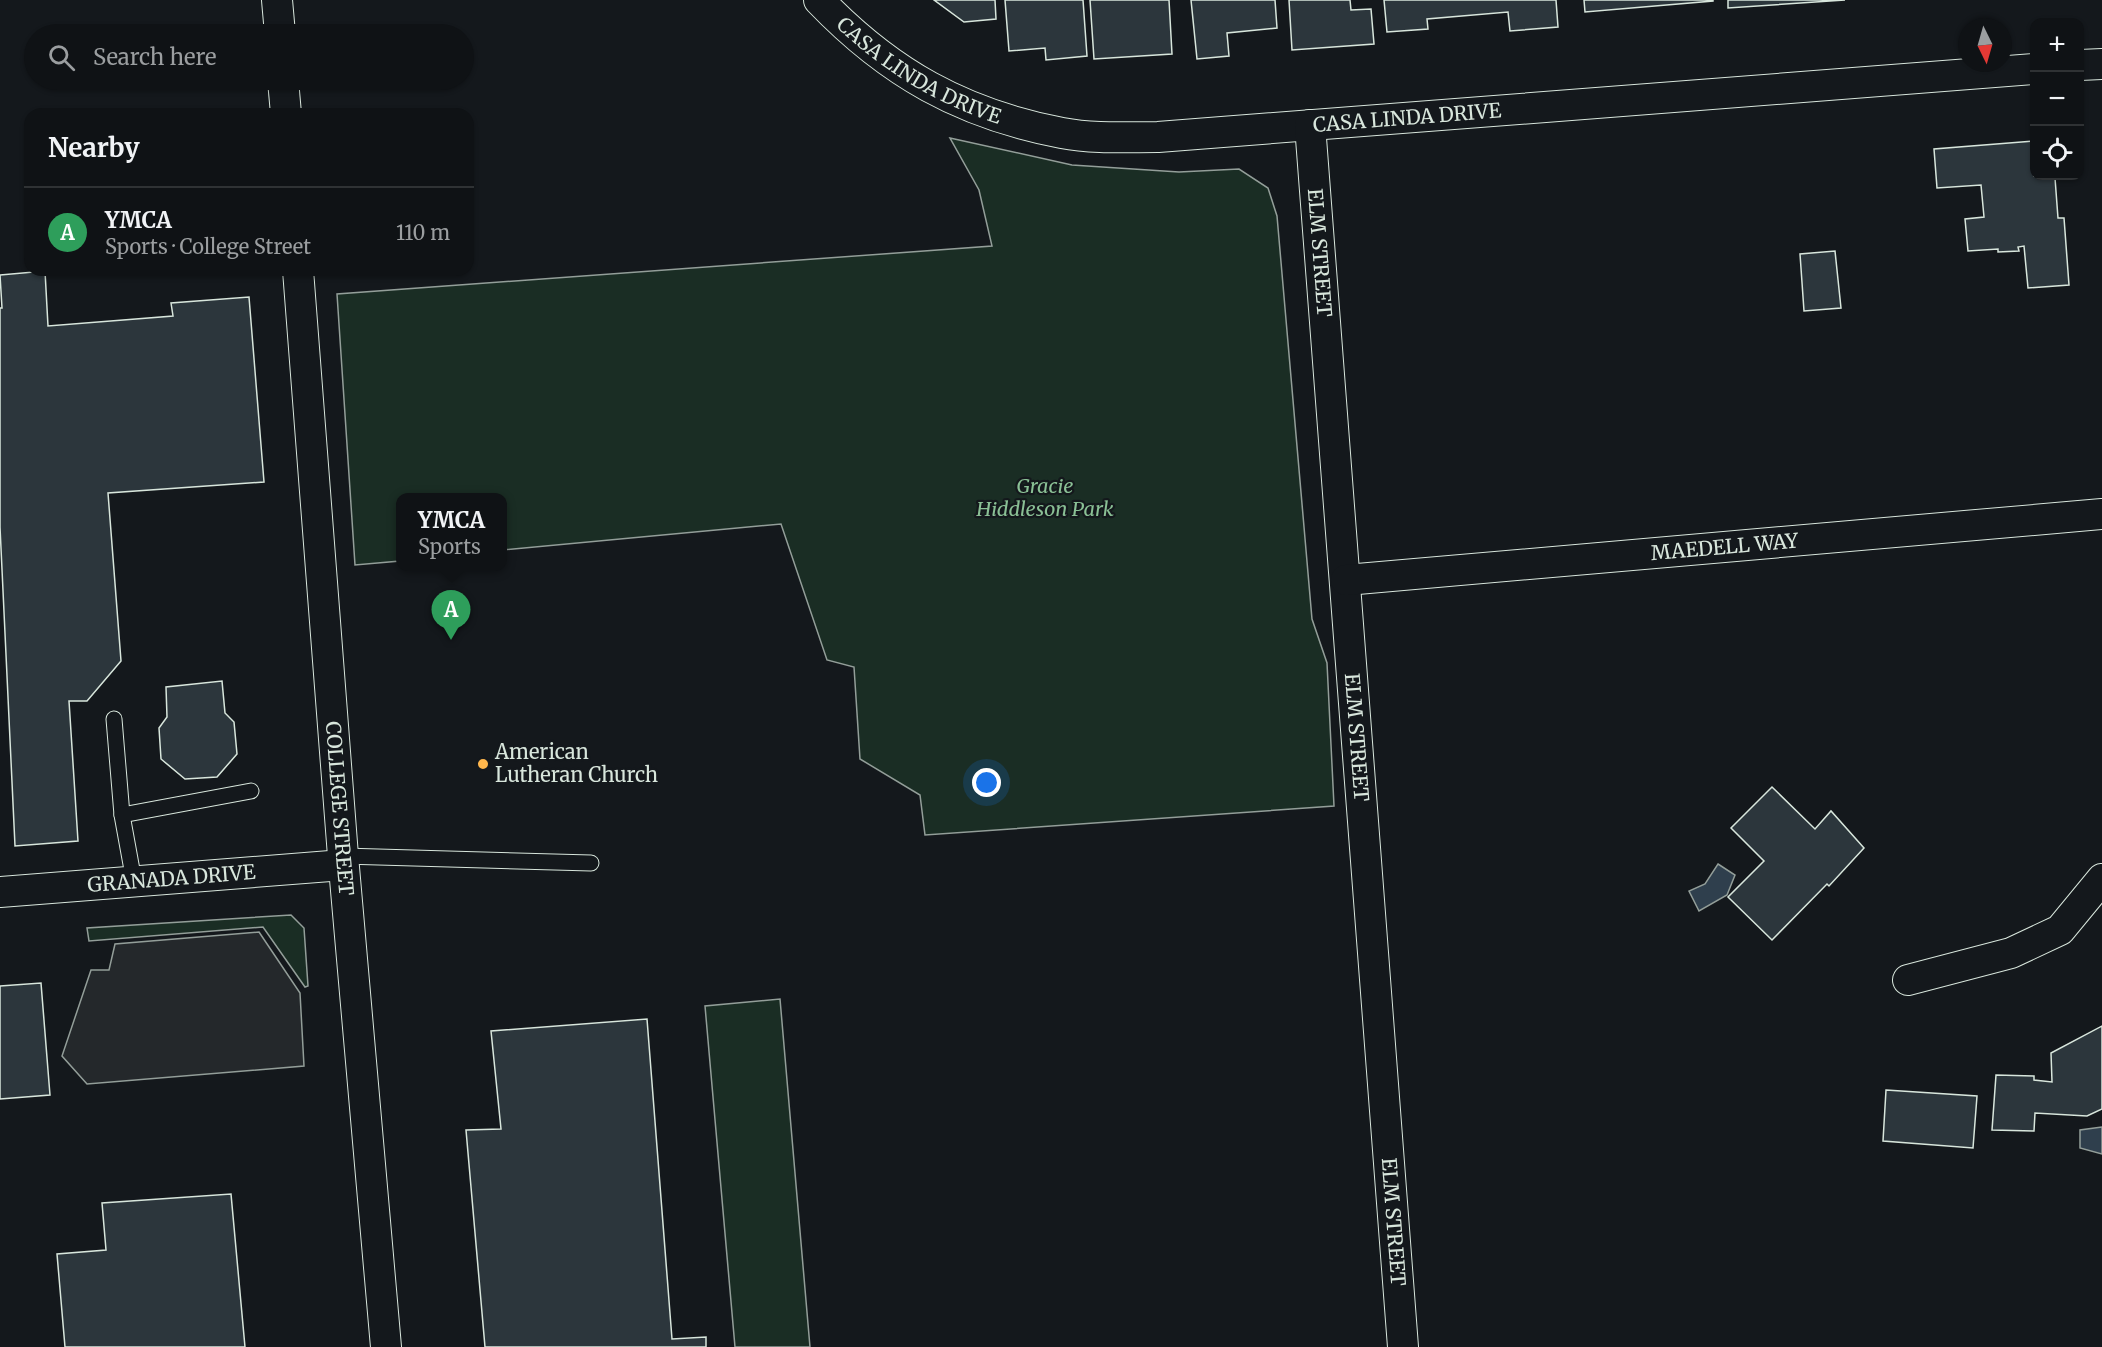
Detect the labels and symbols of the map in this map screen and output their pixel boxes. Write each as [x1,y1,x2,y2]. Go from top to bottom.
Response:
street label: CASA LINDA DRIVE [832,11,1005,129]
north arrow [1958,18,2012,72]
street label: CASA LINDA DRIVE [1312,97,1502,137]
street label: ELM STREET [1303,188,1338,318]
park label: Gracie Hiddleson Park [975,473,1114,521]
street label: MAEDELL WAY [1650,527,1800,565]
pin: A [432,590,470,640]
street label: ELM STREET [1340,672,1374,802]
street label: COLLEGE STREET [321,720,359,897]
place label: American Lutheran Church [494,739,658,787]
marker: American Lutheran Church [476,757,490,771]
your location [972,768,1001,797]
street label: GRANADA DRIVE [87,859,257,897]
street label: ELM STREET [1377,1157,1411,1287]

